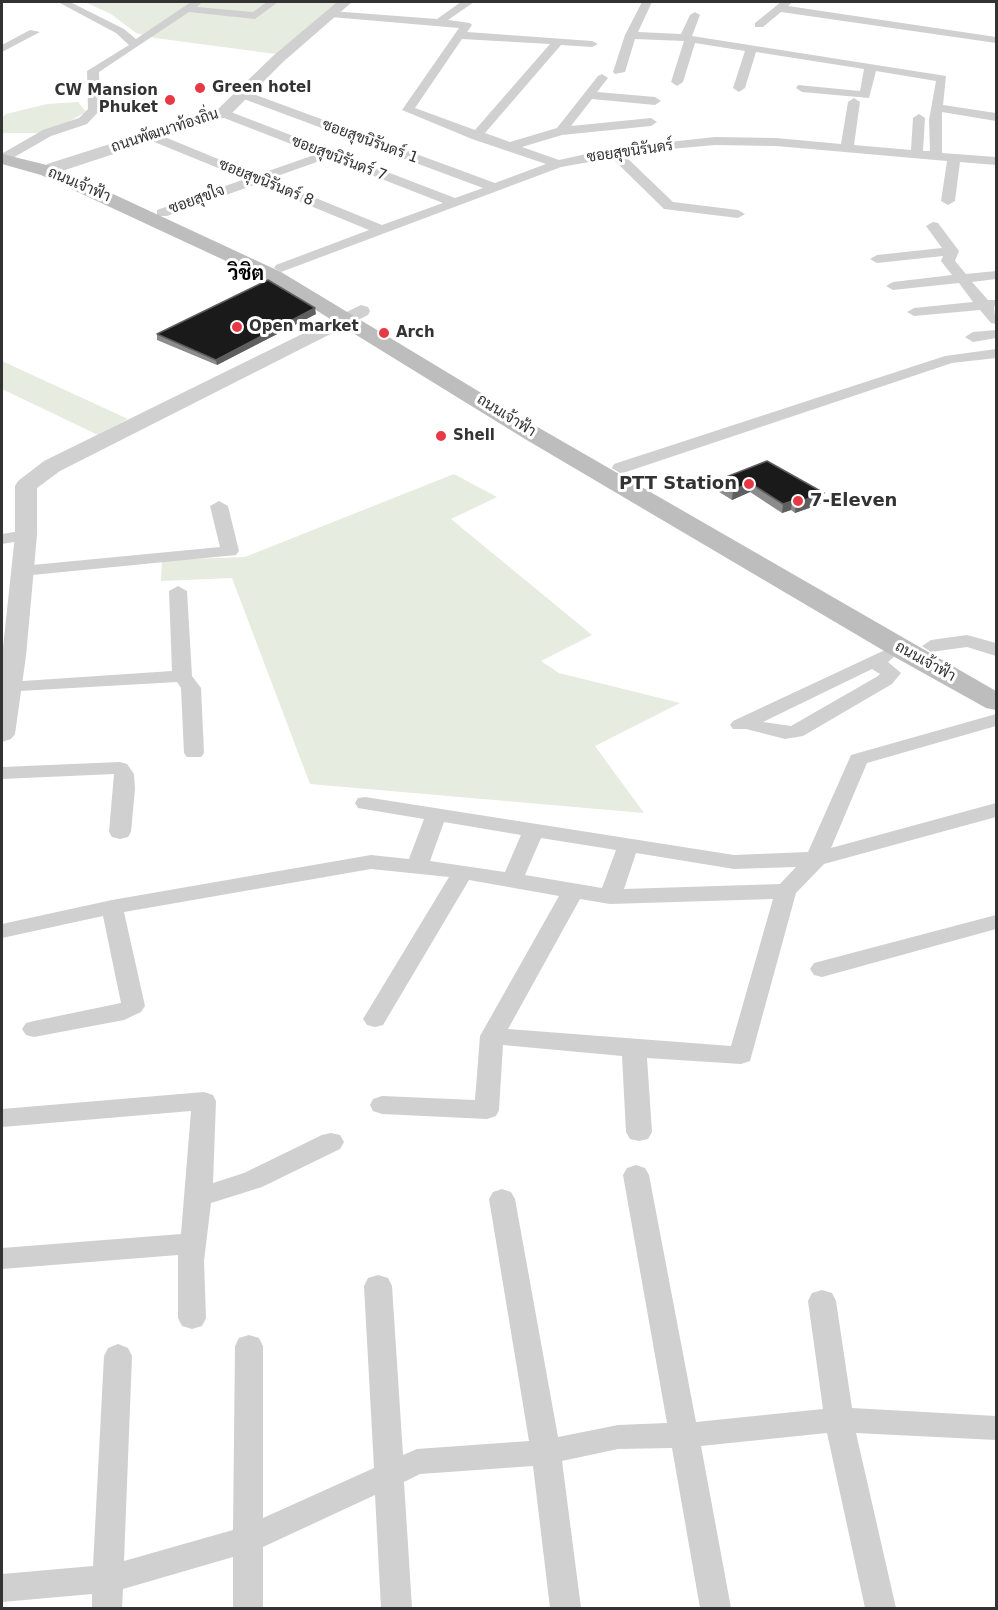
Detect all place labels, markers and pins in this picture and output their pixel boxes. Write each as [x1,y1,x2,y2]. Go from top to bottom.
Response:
place label: Green hotel [212,79,311,97]
marker: Green hotel [193,81,207,95]
place label: CW Mansion Phuket [54,82,158,117]
marker: CW Mansion Phuket [163,93,177,107]
place label: Open market [249,318,359,336]
marker: Open market [230,320,244,334]
place label: Arch [396,324,435,342]
marker: Arch [377,326,391,340]
place label: Shell [453,427,495,445]
marker: Shell [434,429,448,443]
place label: PTT Station [619,473,737,495]
marker: PTT Station [742,477,756,491]
place label: 7-Eleven [810,490,897,512]
marker: 7-Eleven [791,494,805,508]

